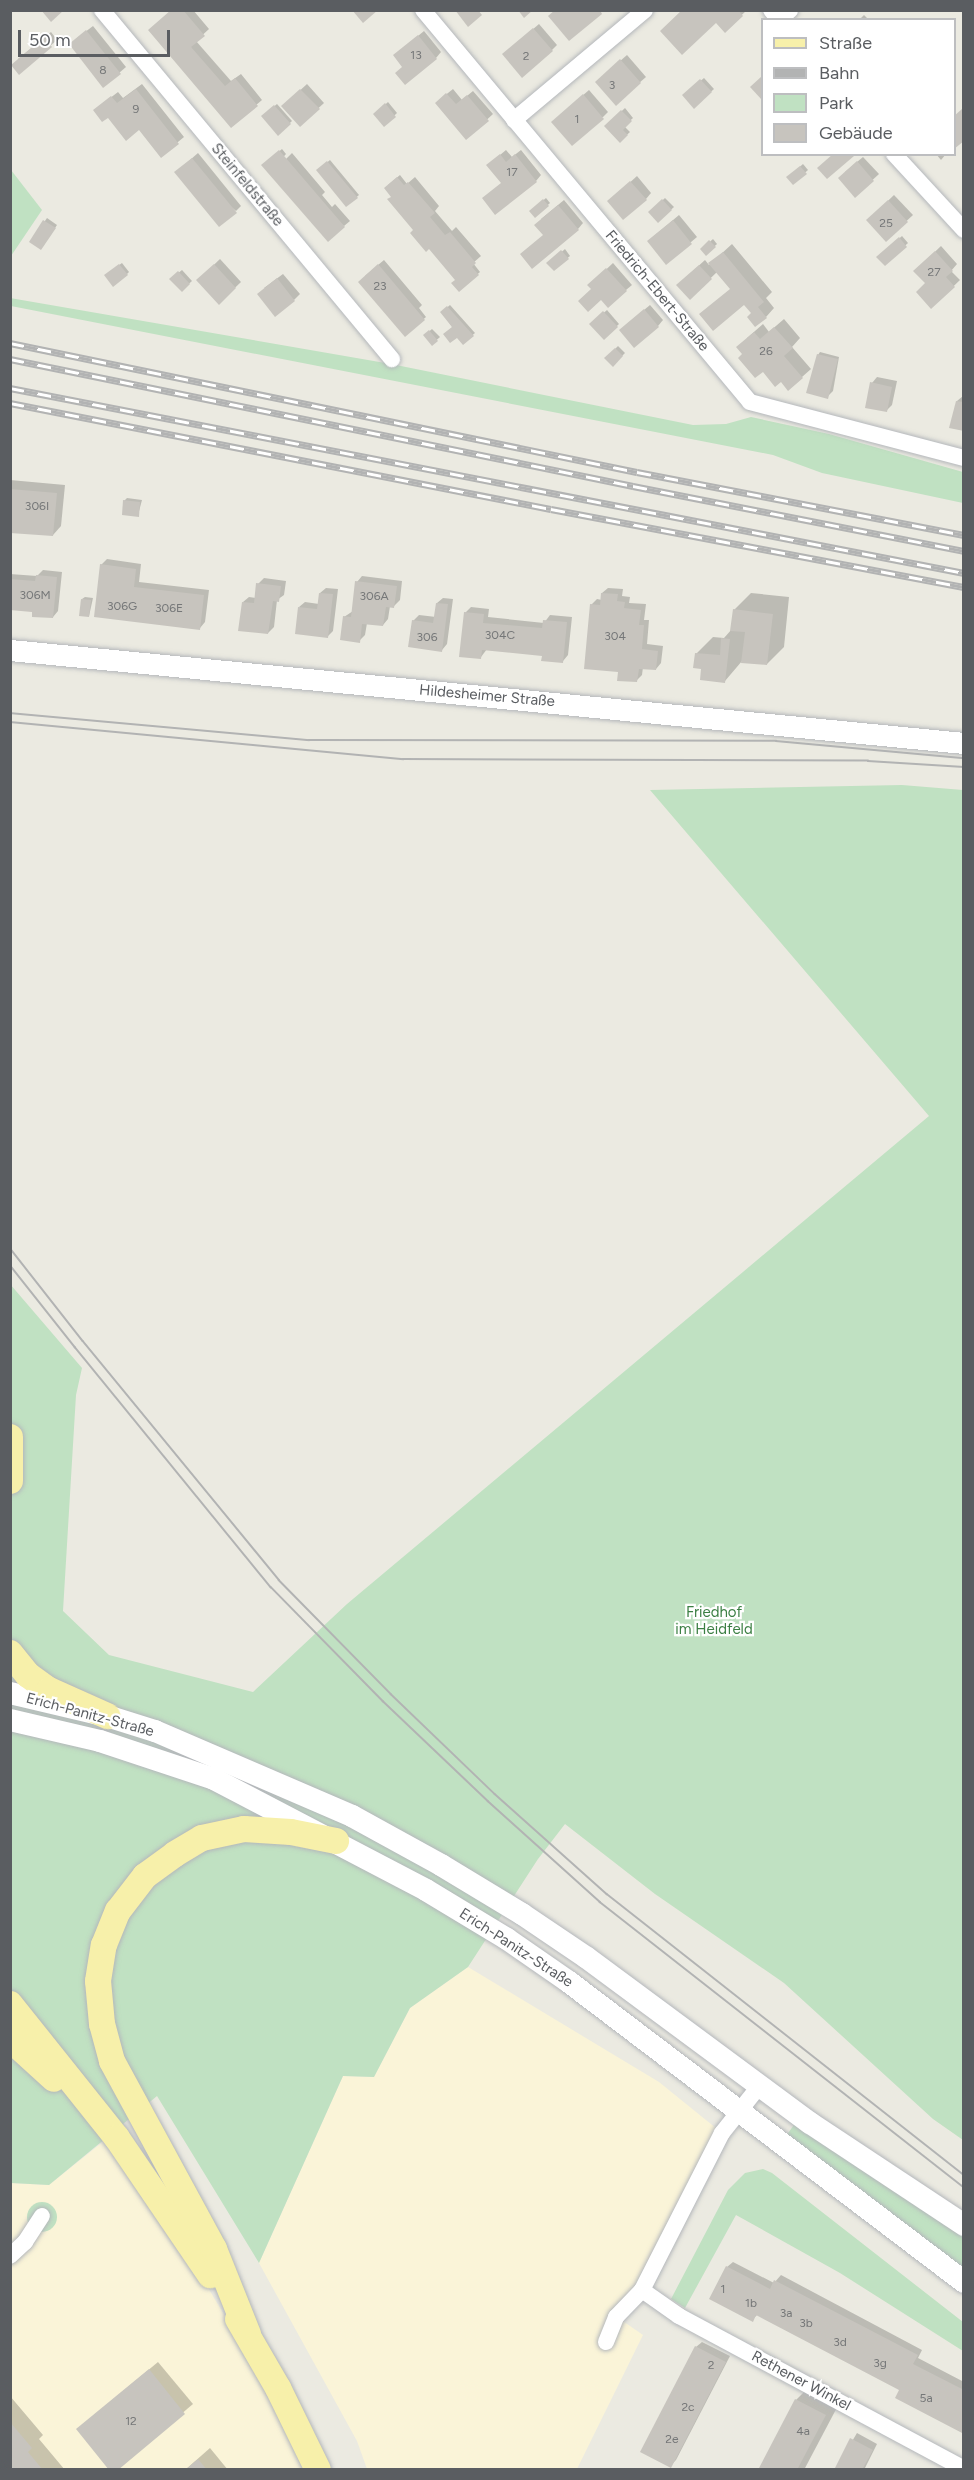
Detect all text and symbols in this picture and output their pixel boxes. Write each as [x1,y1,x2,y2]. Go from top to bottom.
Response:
scale bar [21,18,172,56]
legend [761,18,956,156]
text: 50 m [29,29,71,51]
text: Straße [819,32,872,54]
house number: 13 [410,49,422,63]
house number: 2 [523,50,529,64]
text: Bahn [819,62,859,84]
house number: 8 [99,64,107,78]
house number: 3 [609,79,615,93]
text: Park [819,92,853,114]
house number: 9 [133,103,139,117]
house number: 1 [575,113,579,127]
text: Gebäude [819,122,893,144]
street label: Steinfeldstraße [207,140,287,230]
house number: 17 [506,166,518,180]
house number: 25 [879,217,893,231]
street label: Friedrich-Ebert-Straße [601,227,713,355]
house number: 27 [927,266,941,280]
house number: 23 [373,280,387,294]
house number: 26 [759,345,773,359]
house number: 306I [25,500,49,514]
house number: 306M [19,589,51,603]
house number: 306A [359,590,389,604]
house number: 306G [107,600,137,614]
house number: 306E [155,602,183,616]
house number: 304C [485,629,515,643]
house number: 304 [604,630,626,644]
house number: 306 [416,631,438,645]
street label: Hildesheimer Straße [418,681,556,711]
park label: Friedhof im Heidfeld [675,1603,753,1638]
street label: Erich-Panitz-Straße [24,1689,156,1741]
street label: Erich-Panitz-Straße [456,1905,576,1991]
house number: 1 [721,2283,725,2297]
house number: 1b [745,2297,757,2311]
house number: 3a [780,2307,792,2321]
house number: 3b [799,2317,813,2331]
house number: 3d [833,2336,847,2350]
street label: Rethener Winkel [748,2347,854,2415]
house number: 3g [873,2357,887,2371]
house number: 2 [708,2359,714,2373]
house number: 5a [919,2392,933,2406]
house number: 2c [681,2401,695,2415]
house number: 12 [125,2415,137,2429]
house number: 4a [796,2425,810,2439]
house number: 2e [665,2433,679,2447]

